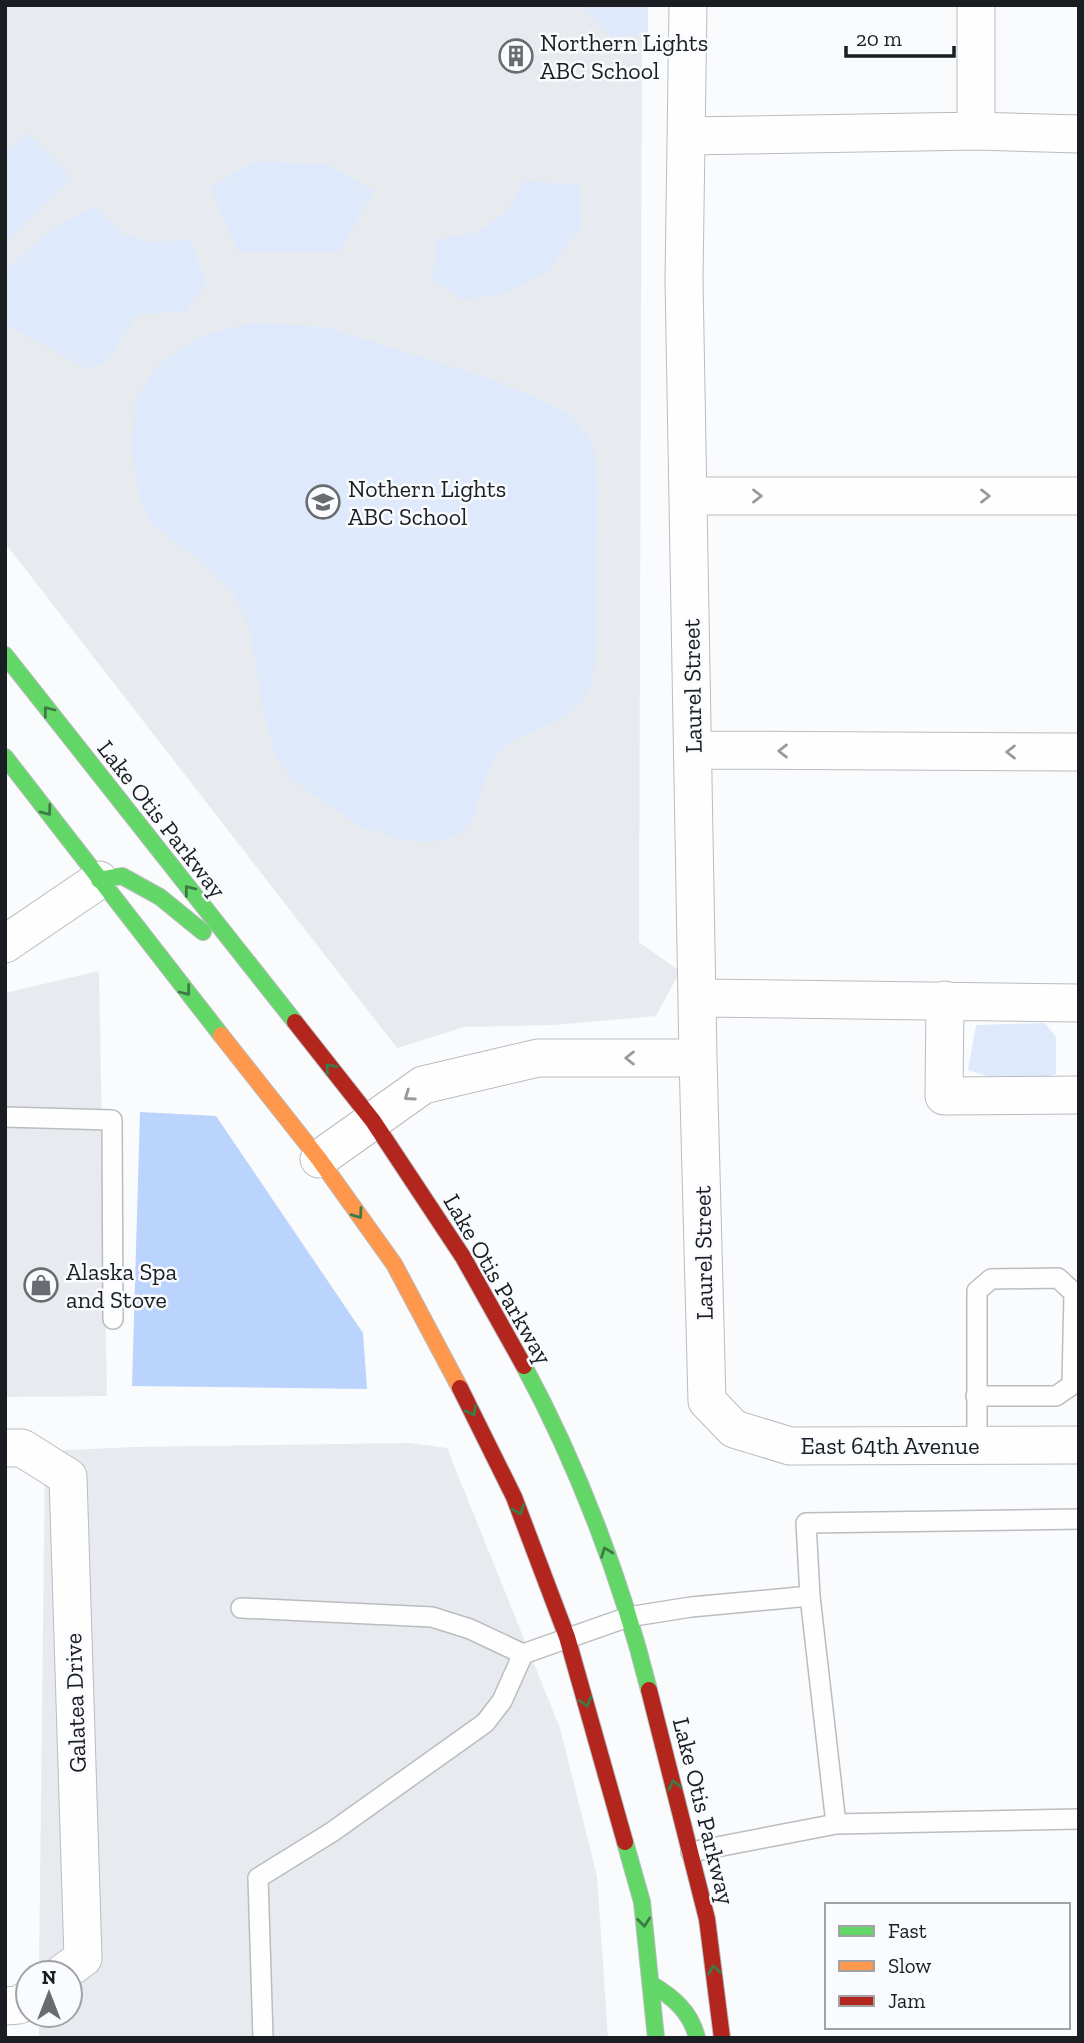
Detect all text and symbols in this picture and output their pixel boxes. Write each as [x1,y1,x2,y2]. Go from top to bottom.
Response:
scale bar [846,14,954,58]
text: 20 m [856,26,902,51]
place label: Northern Lights ABC School [540,28,708,85]
building icon: Northern Lights ABC School [497,37,535,75]
place label: Nothern Lights ABC School [348,474,506,531]
school or university icon: Nothern Lights ABC School [304,483,342,521]
one-way arrow [752,488,763,504]
one-way arrow [980,488,990,504]
street label: Laurel Street [676,618,708,754]
one-way arrow [44,706,57,718]
street label: Lake Otis Parkway [91,734,233,904]
one-way arrow [777,743,788,759]
one-way arrow [1005,744,1015,760]
one-way arrow [38,803,51,816]
one-way arrow [184,885,197,897]
one-way arrow [178,983,191,995]
one-way arrow [624,1050,635,1066]
one-way arrow [326,1063,339,1075]
one-way arrow [404,1088,417,1100]
street label: Laurel Street [687,1185,719,1321]
street label: Lake Otis Parkway [437,1189,559,1370]
one-way arrow [350,1206,362,1219]
place label: Alaska Spa and Stove [66,1257,178,1314]
shop icon: Alaska Spa and Stove [22,1266,60,1304]
one-way arrow [464,1404,477,1416]
street label: East 64th Avenue [800,1431,980,1460]
one-way arrow [510,1503,524,1515]
one-way arrow [601,1547,615,1559]
street label: Galatea Drive [58,1633,92,1773]
one-way arrow [577,1696,592,1708]
street label: Lake Otis Parkway [667,1714,741,1908]
one-way arrow [668,1779,682,1791]
legend [825,1903,1070,2029]
one-way arrow [637,1916,652,1928]
text: Fast [888,1918,927,1943]
text: Slow [888,1953,931,1978]
north arrow [14,1959,84,2029]
one-way arrow [707,1964,722,1976]
text: N [42,1966,56,1989]
text: Jam [888,1988,925,2013]

